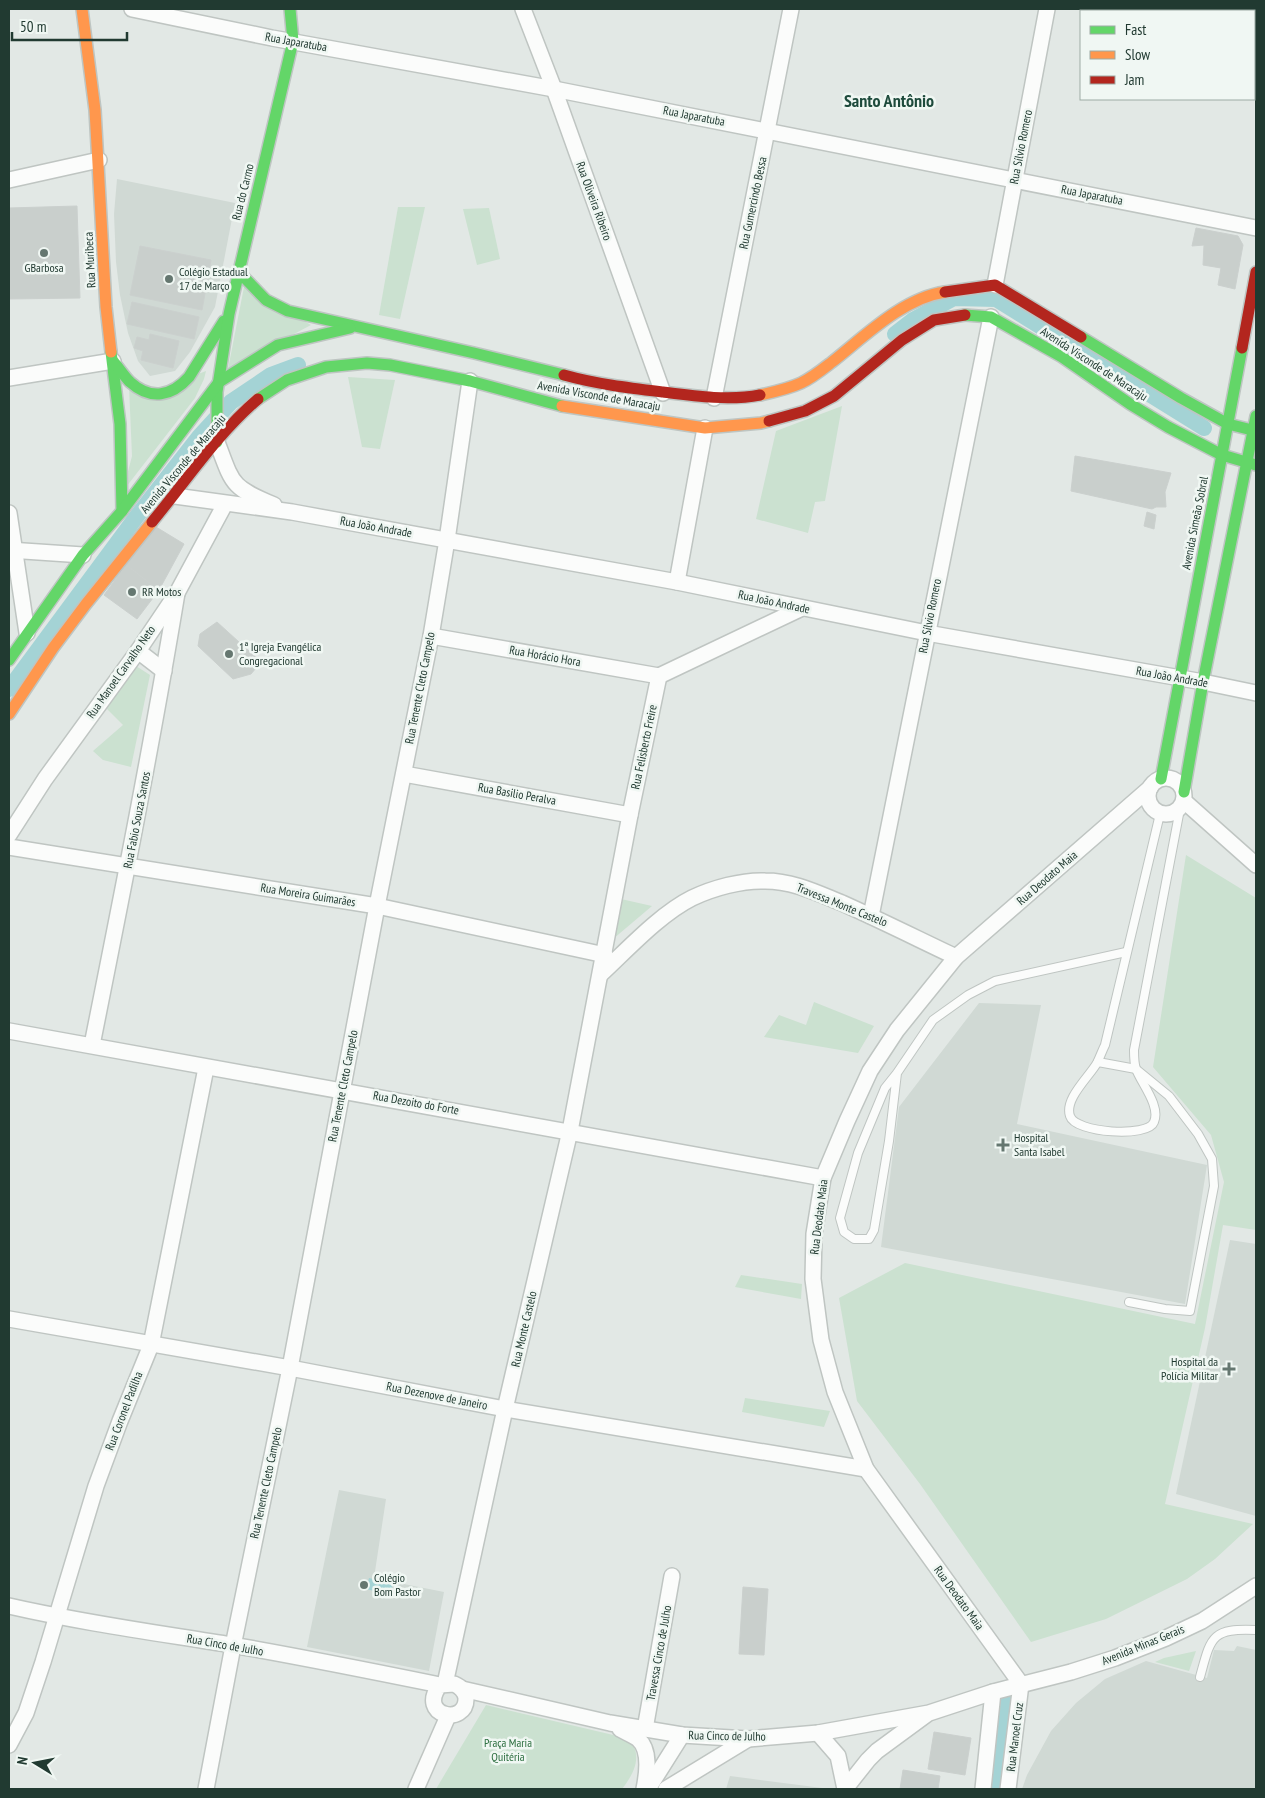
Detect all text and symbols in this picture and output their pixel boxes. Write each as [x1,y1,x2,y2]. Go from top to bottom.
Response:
scale bar [12,10,128,42]
legend [1080,10,1255,100]
text: 50 m [20,17,46,36]
text: Fast [1125,20,1146,39]
street label: Rua Japaratuba [264,29,328,54]
text: Slow [1125,45,1150,64]
text: Jam [1124,70,1144,89]
district label: Santo Antônio [844,89,934,112]
street label: Rua Japaratuba [662,102,726,129]
street label: Rua Sílvio Romero [1006,108,1035,185]
street label: Rua Gumercindo Bessa [735,155,770,250]
street label: Rua Oliveira Ribeiro [573,159,616,242]
street label: Rua do Carmo [228,162,257,222]
street label: Rua Japaratuba [1060,181,1124,208]
street label: Rua Muribeca [81,231,98,288]
marker: GBarbosa [38,247,50,259]
place label: GBarbosa [25,260,64,275]
place label: Colégio Estadual 17 de Março [179,264,248,293]
marker: Colégio Estadual 17 de Março [163,273,175,285]
street label: Avenida Visconde de Maracaju [1038,323,1151,404]
street label: Avenida Visconde de Maracaju [536,377,662,414]
street label: Avenida Visconde de Maracaju [137,411,228,516]
street label: Avenida Simeão Sobral [1178,475,1211,571]
street label: Rua João Andrade [339,513,413,540]
street label: Rua Sílvio Romero [915,577,944,654]
place label: RR Motos [142,584,181,599]
marker: RR Motos [126,586,138,598]
street label: Rua João Andrade [737,587,811,616]
street label: Rua Manoel Carvalho Neto [83,622,158,721]
street label: Rua Tenente Cleto Campelo [401,631,438,745]
place label: 1ª Igreja Evangélica Congregacional [239,639,322,668]
street label: Rua Horácio Hora [508,642,582,669]
marker: 1ª Igreja Evangélica Congregacional [223,648,235,660]
street label: Rua João Andrade [1135,663,1209,690]
street label: Rua Felisberto Freire [627,703,660,791]
street label: Rua Fabio Souza Santos [120,770,153,870]
street label: Rua Basilio Peralva [477,779,557,808]
street label: Rua Deodato Maia [1013,847,1080,908]
street label: Travessa Monte Castelo [795,879,890,930]
street label: Rua Moreira Guimarães [259,880,357,909]
street label: Rua Tenente Cleto Campelo [324,1029,361,1143]
street label: Rua Dezoito do Forte [372,1088,460,1117]
place label: Hospital Santa Isabel [1014,1130,1065,1159]
marker: Hospital Santa Isabel [996,1138,1010,1152]
street label: Rua Deodato Maia [806,1178,831,1255]
street label: Rua Monte Castelo [507,1289,540,1368]
place label: Hospital da Polícia Militar [1161,1354,1219,1383]
marker: Hospital da Polícia Militar [1222,1362,1236,1376]
street label: Rua Coronel Padilha [102,1369,146,1452]
street label: Rua Dezenove de Janeiro [385,1378,489,1413]
street label: Rua Tenente Cleto Campelo [246,1426,285,1540]
street label: Rua Deodato Maia [931,1563,988,1633]
place label: Colégio Bom Pastor [374,1570,422,1599]
marker: Colégio Bom Pastor [358,1579,370,1591]
street label: Travessa Cinco de Julho [643,1604,674,1702]
street label: Avenida Minas Gerais [1099,1621,1186,1668]
street label: Rua Cinco de Julho [186,1630,265,1659]
street label: Rua Manoel Cruz [1003,1701,1026,1772]
street label: Rua Cinco de Julho [688,1727,766,1744]
park label: Praça Maria Quitéria [484,1735,532,1764]
north arrow [10,1738,60,1788]
text: N [13,1755,32,1766]

